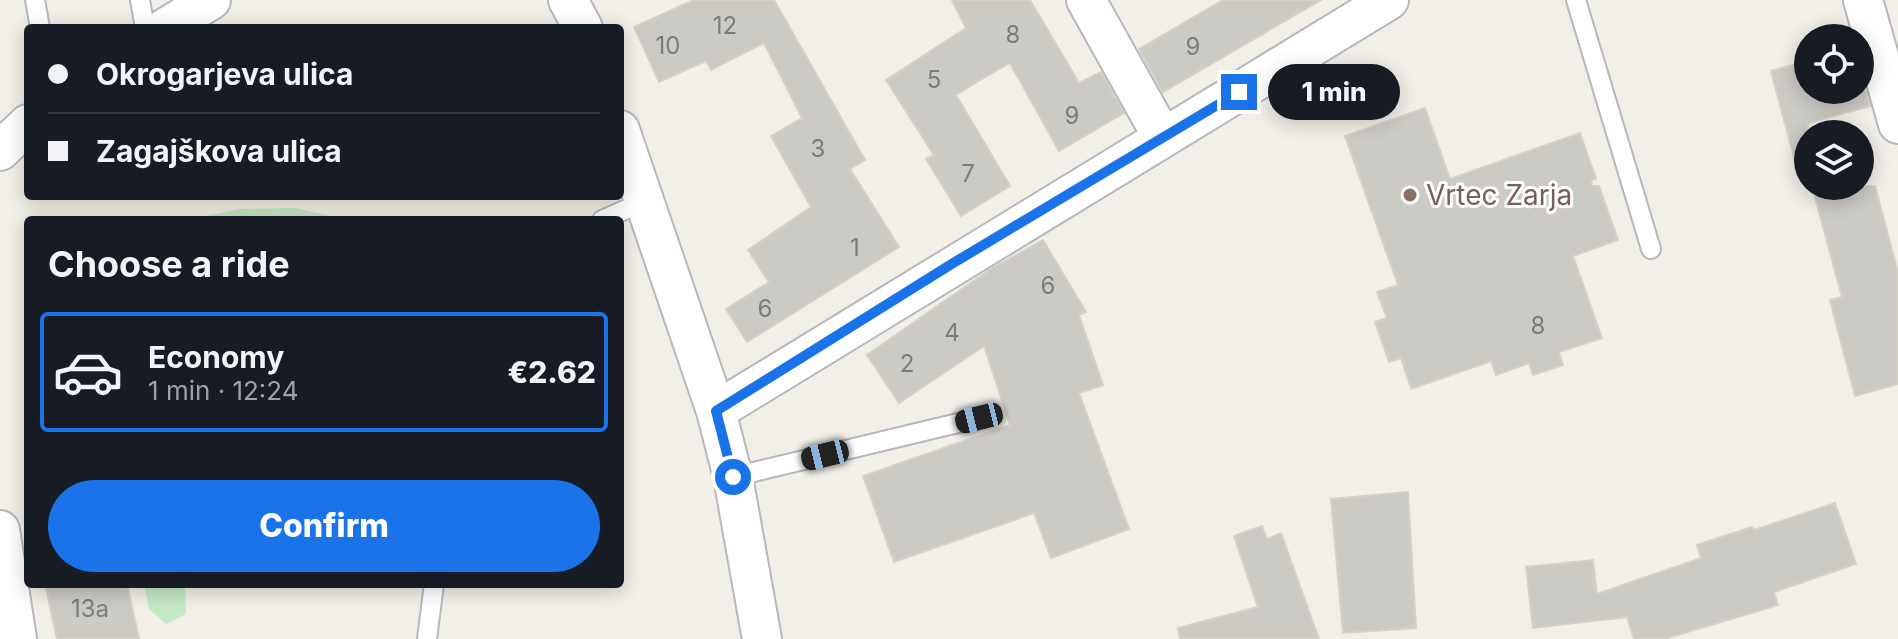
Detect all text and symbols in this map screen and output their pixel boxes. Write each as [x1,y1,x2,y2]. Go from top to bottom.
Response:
house number: 12 [713,11,737,40]
house number: 8 [1006,20,1020,49]
map controls [1794,24,1874,200]
button: locate [1794,24,1874,104]
house number: 10 [656,31,680,60]
house number: 9 [1186,32,1200,61]
text: Okrogarjeva ulica [96,56,353,92]
callout: 1 min [1267,64,1399,120]
house number: 5 [927,65,941,94]
route end [1221,74,1257,110]
text: 1 min [1301,76,1367,107]
house number: 9 [1065,101,1079,130]
button: layers [1794,120,1874,200]
text: Zagajškova ulica [96,133,342,169]
house number: 3 [811,134,825,163]
house number: 7 [961,159,975,188]
place label: Vrtec Zarja [1426,178,1572,212]
marker: Vrtec Zarja [1401,186,1419,204]
house number: 1 [850,233,860,262]
text: Choose a ride [48,242,290,286]
house number: 6 [1041,271,1055,300]
house number: 6 [758,294,772,323]
house number: 8 [1531,311,1545,340]
house number: 4 [944,318,960,347]
icon: car [52,336,124,408]
text: Economy [148,339,284,375]
house number: 2 [900,349,914,378]
text: €2.62 [507,354,596,390]
text: 1 min · 12:24 [148,375,299,406]
car [953,401,1005,435]
car [799,438,851,472]
route start [715,459,751,495]
button: Confirm [48,480,600,572]
house number: 13a [71,594,109,623]

